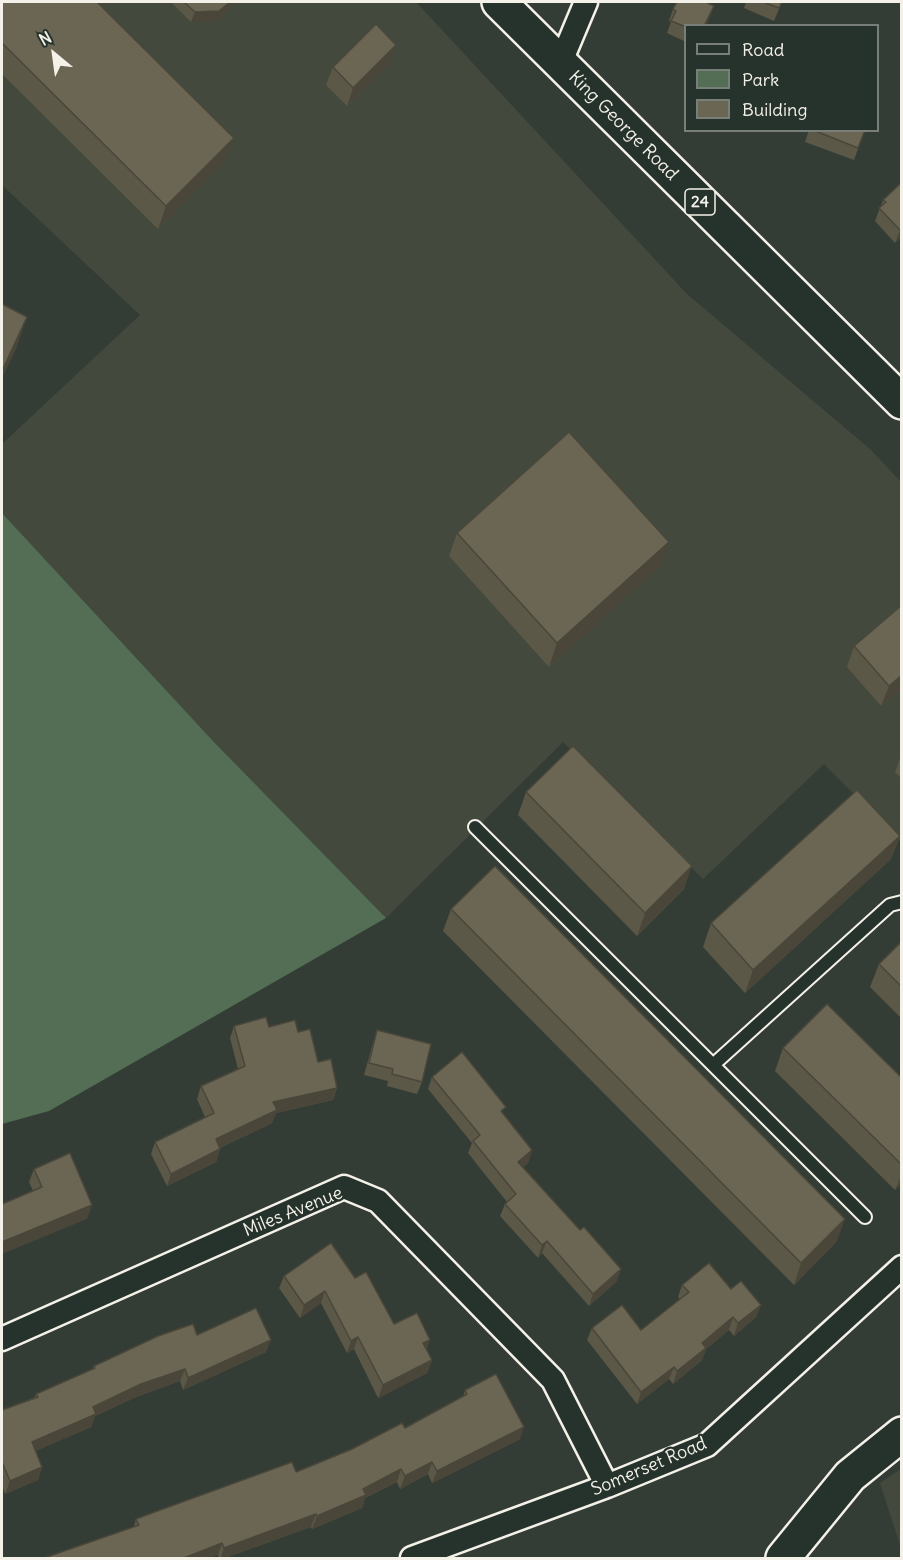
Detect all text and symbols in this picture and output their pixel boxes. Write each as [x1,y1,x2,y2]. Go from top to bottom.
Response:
north arrow [24,24,84,84]
legend [684,24,879,132]
text: N [36,27,55,50]
text: Road [742,38,784,61]
street label: King George Road [564,67,682,185]
text: Park [742,68,779,91]
text: Building [742,98,807,121]
road number: 24 [685,189,715,215]
street label: Miles Avenue [240,1182,346,1242]
street label: Somerset Road [588,1433,710,1501]

